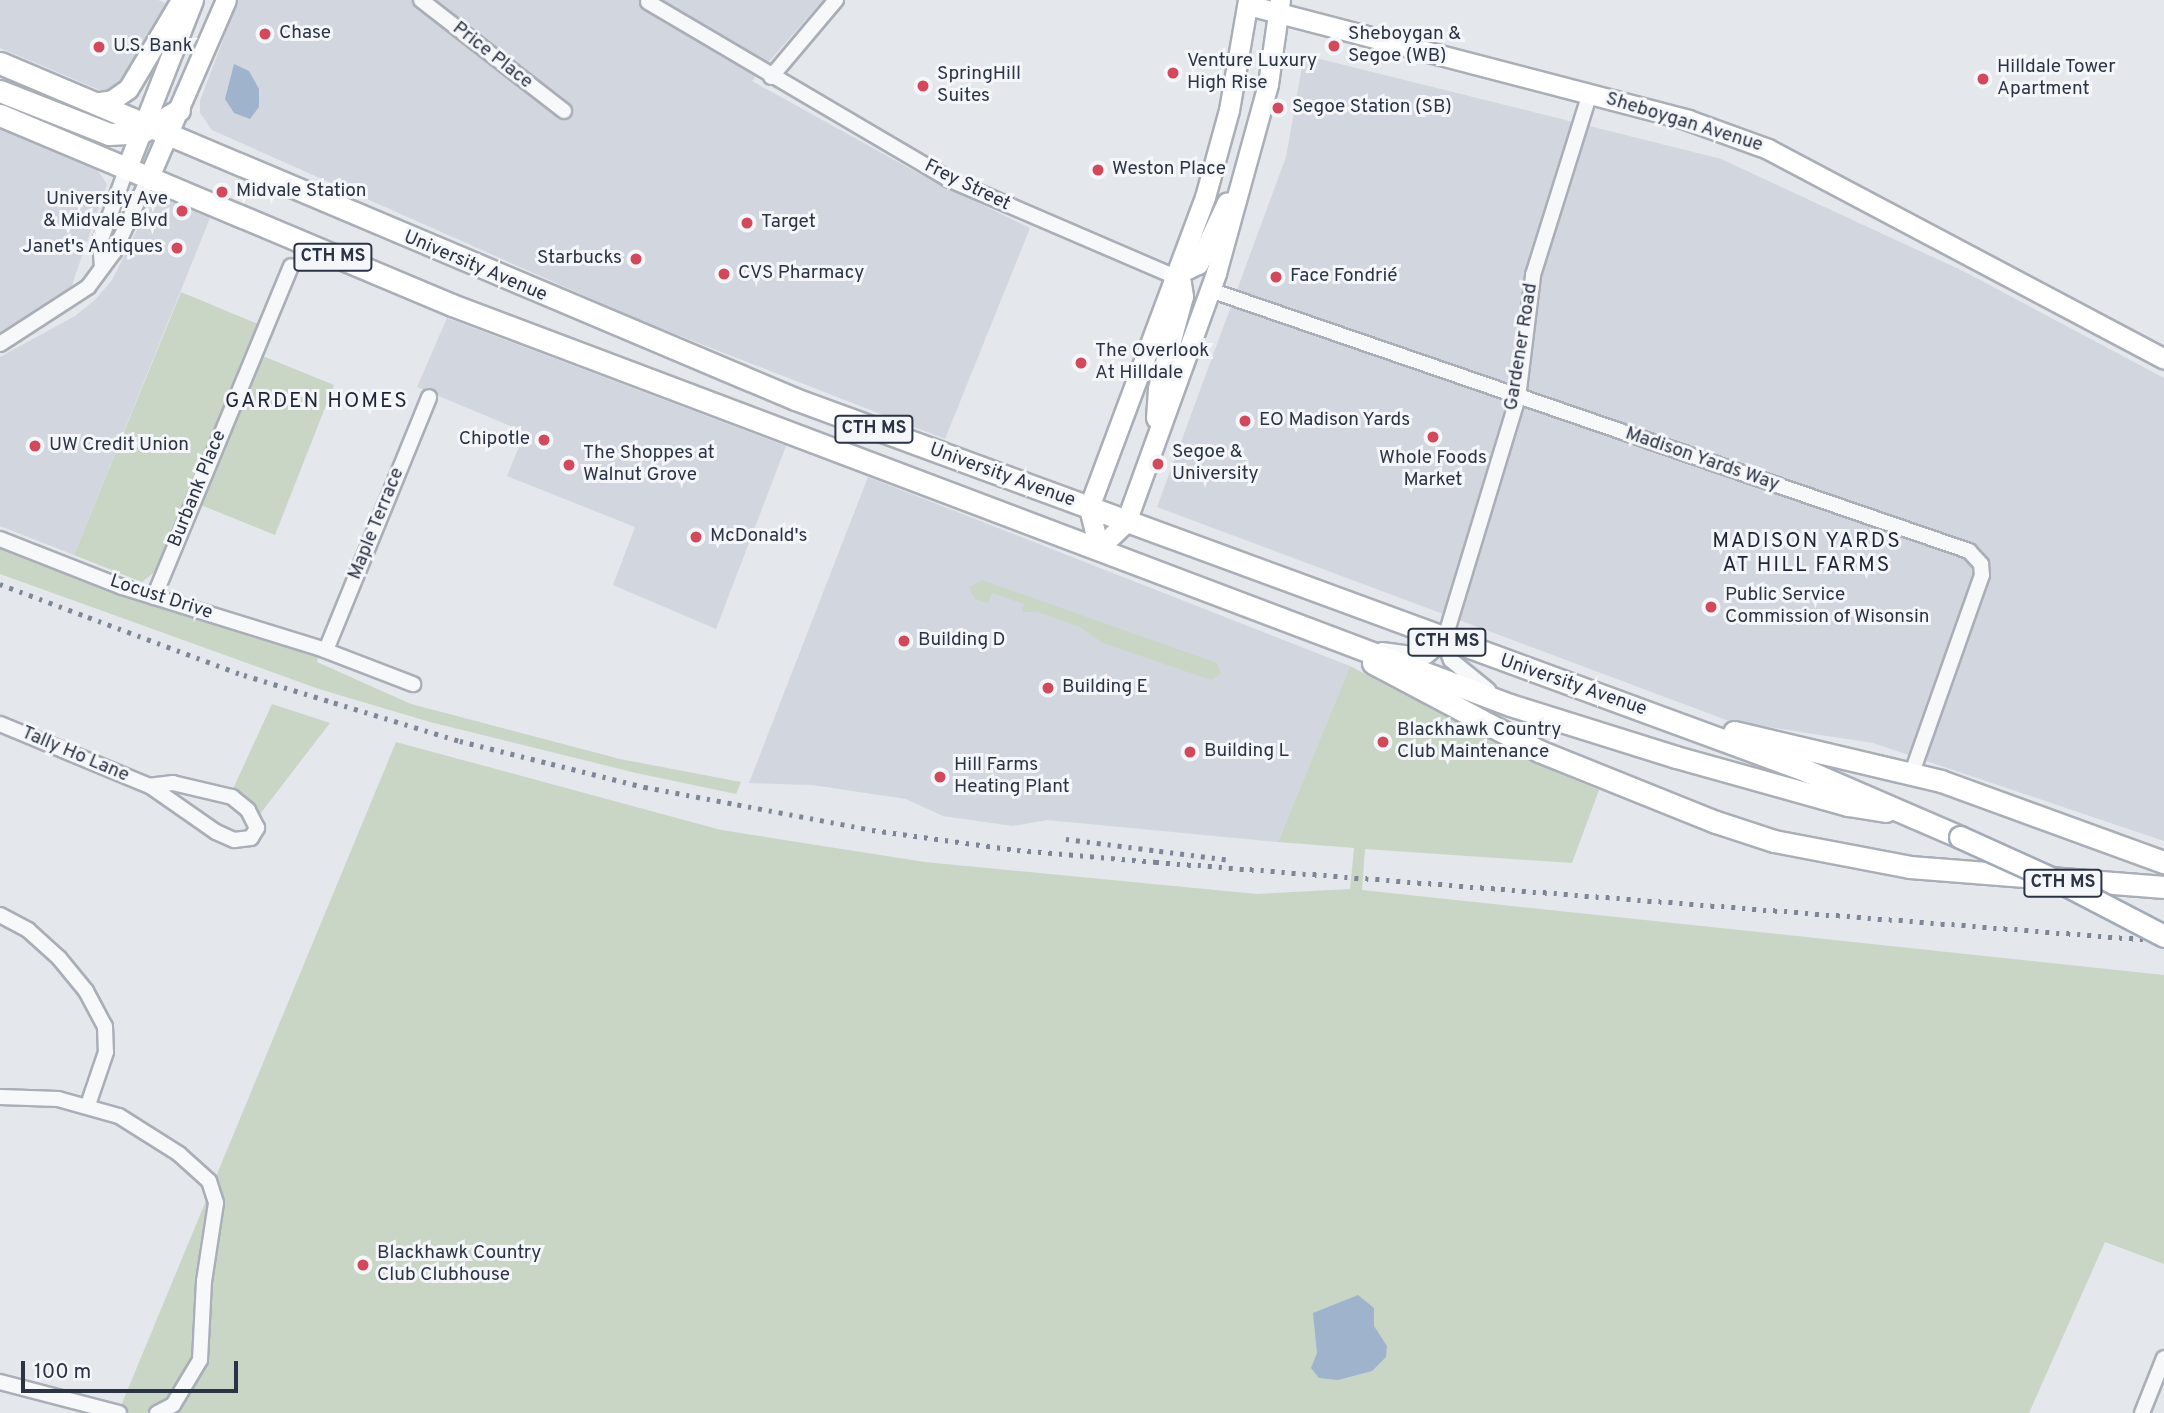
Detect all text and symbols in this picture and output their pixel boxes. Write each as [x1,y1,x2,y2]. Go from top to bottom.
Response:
street label: Price Place [447,18,537,94]
place label: Chase [279,23,331,45]
place label: Sheboygan & Segoe (WB) [1348,24,1461,68]
marker: Chase [257,26,273,42]
place label: U.S. Bank [113,36,193,58]
marker: Sheboygan & Segoe (WB) [1326,38,1342,54]
marker: U.S. Bank [91,39,107,55]
place label: Venture Luxury High Rise [1187,51,1317,95]
place label: Hilldale Tower Apartment [1997,57,2116,101]
place label: SpringHill Suites [937,64,1021,108]
marker: Venture Luxury High Rise [1165,65,1181,81]
marker: Hilldale Tower Apartment [1975,71,1991,87]
marker: SpringHill Suites [915,78,931,94]
street label: Sheboygan Avenue [1602,88,1766,158]
place label: Segoe Station (SB) [1292,97,1452,119]
marker: Segoe Station (SB) [1270,100,1286,116]
street label: Frey Street [920,155,1014,217]
place label: Weston Place [1112,159,1226,181]
marker: Weston Place [1090,162,1106,178]
place label: Midvale Station [236,181,367,203]
marker: Midvale Station [214,184,230,200]
place label: University Ave & Midvale Blvd [43,189,168,233]
marker: University Ave & Midvale Blvd [174,203,190,219]
place label: Target [761,212,816,234]
marker: Target [739,215,755,231]
street label: University Avenue [399,226,551,308]
place label: Janet's Antiques [22,237,163,259]
marker: Janet's Antiques [169,240,185,256]
road number: CTH MS [293,243,373,272]
place label: Starbucks [537,248,622,270]
marker: Starbucks [628,251,644,267]
place label: CVS Pharmacy [738,263,864,285]
marker: CVS Pharmacy [716,266,732,282]
place label: Face Fondrié [1290,266,1397,288]
marker: Face Fondrié [1268,269,1284,285]
street label: Gardener Road [1501,282,1543,412]
place label: The Overlook At Hilldale [1095,341,1209,385]
marker: The Overlook At Hilldale [1073,355,1089,371]
district label: GARDEN HOMES [227,389,407,415]
place label: EO Madison Yards [1259,410,1411,432]
marker: EO Madison Yards [1237,413,1253,429]
road number: CTH MS [834,414,914,444]
street label: Madison Yards Way [1621,423,1783,497]
street label: Burbank Place [164,427,232,551]
place label: Chipotle [459,429,530,451]
marker: Whole Foods Market [1425,429,1441,445]
marker: Chipotle [536,432,552,448]
place label: UW Credit Union [49,435,189,457]
marker: UW Credit Union [27,438,43,454]
street label: University Avenue [926,439,1078,513]
place label: Segoe & University [1172,442,1258,486]
place label: The Shoppes at Walnut Grove [583,443,715,487]
place label: Whole Foods Market [1379,448,1487,492]
marker: Segoe & University [1150,456,1166,472]
marker: The Shoppes at Walnut Grove [561,457,577,473]
street label: Maple Terrace [344,464,410,584]
place label: McDonald's [710,526,808,548]
marker: McDonald's [688,529,704,545]
district label: MADISON YARDS AT HILL FARMS [1713,529,1901,579]
street label: Locust Drive [107,571,215,625]
place label: Public Service Commission of Wisonsin [1725,585,1930,629]
marker: Public Service Commission of Wisonsin [1703,599,1719,615]
road number: CTH MS [1407,628,1487,656]
place label: Building D [918,630,1006,652]
marker: Building D [896,633,912,649]
street label: University Avenue [1496,650,1650,722]
place label: Building E [1062,677,1148,699]
marker: Building E [1040,680,1056,696]
place label: Blackhawk Country Club Maintenance [1397,720,1561,764]
street label: Tally Ho Lane [18,722,132,788]
marker: Blackhawk Country Club Maintenance [1375,734,1391,750]
place label: Building L [1204,741,1289,763]
marker: Building L [1182,744,1198,760]
place label: Hill Farms Heating Plant [954,755,1070,799]
marker: Hill Farms Heating Plant [932,769,948,785]
road number: CTH MS [2023,868,2103,898]
place label: Blackhawk Country Club Clubhouse [377,1243,541,1287]
marker: Blackhawk Country Club Clubhouse [355,1257,371,1273]
scale bar [24,1346,242,1390]
text: 100 m [34,1359,91,1386]

